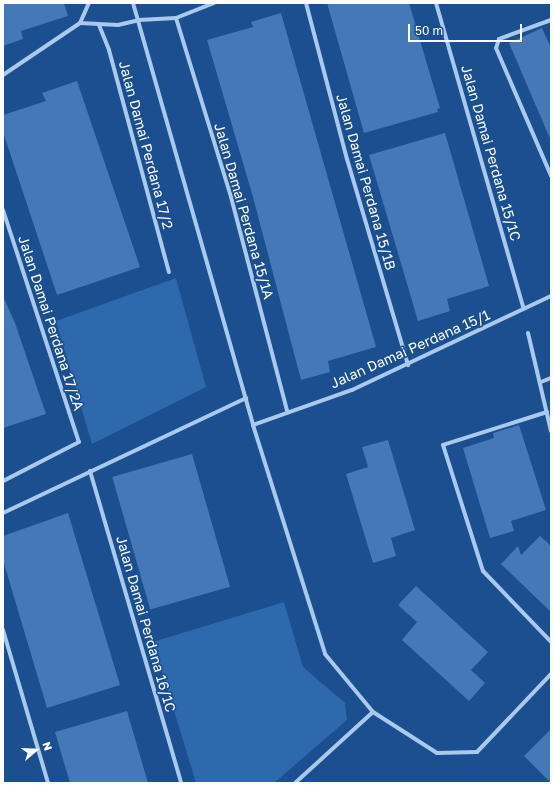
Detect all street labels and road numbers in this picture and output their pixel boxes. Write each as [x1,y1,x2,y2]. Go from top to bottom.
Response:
street label: Jalan Damai Perdana 17/2 [115,59,177,231]
street label: Jalan Damai Perdana 15/1C [458,63,524,243]
street label: Jalan Damai Perdana 15/1B [333,92,399,272]
street label: Jalan Damai Perdana 15/1A [211,121,277,301]
street label: Jalan Damai Perdana 17/2A [15,233,87,413]
street label: Jalan Damai Perdana 15/1 [328,306,492,392]
street label: Jalan Damai Perdana 16/1C [113,534,179,714]

